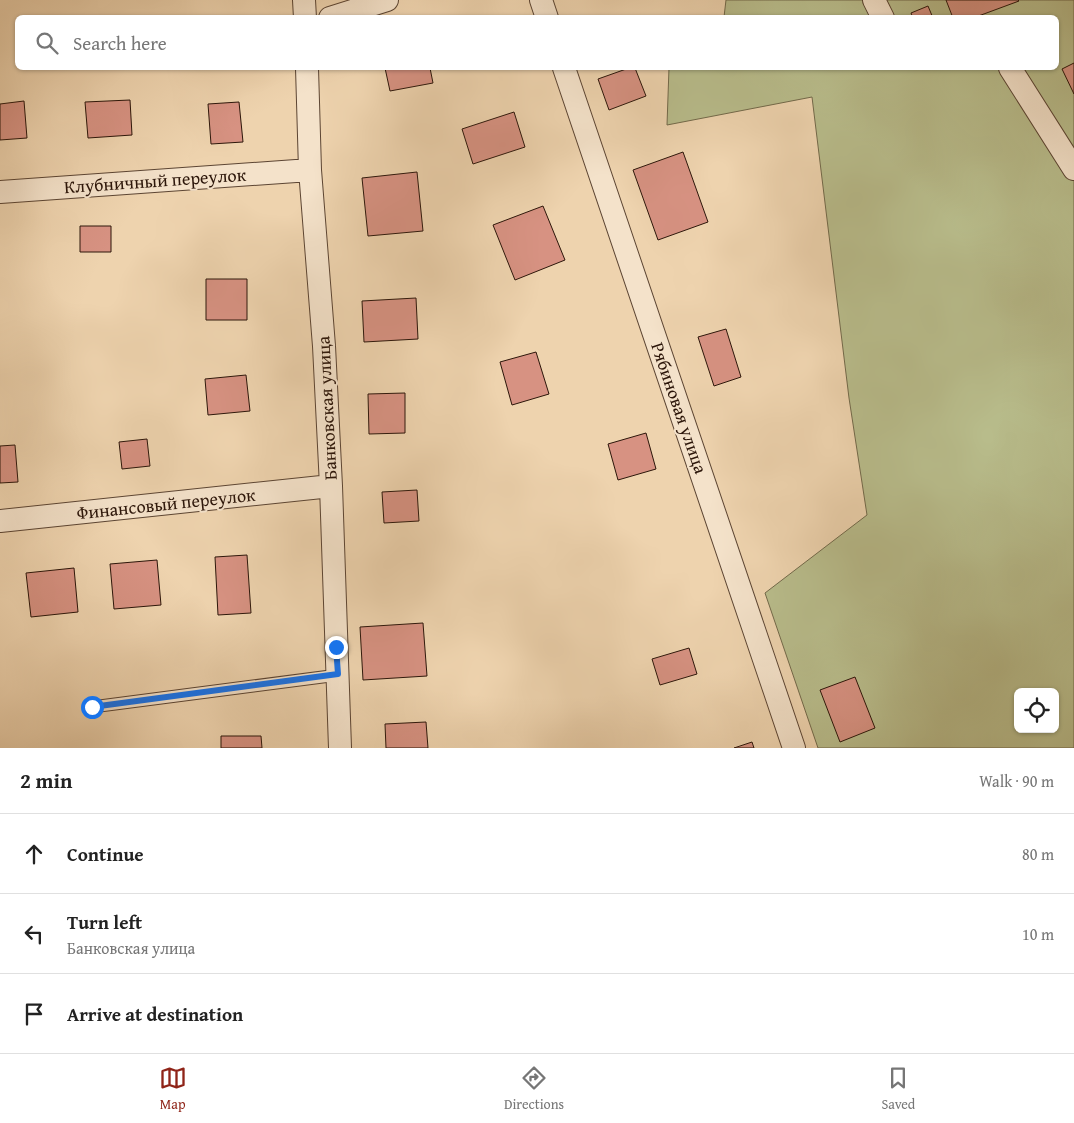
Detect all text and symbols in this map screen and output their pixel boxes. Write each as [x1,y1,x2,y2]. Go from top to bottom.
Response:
search box [15,15,1059,70]
icon: search [33,29,61,57]
text: Search here [73,29,167,57]
street label: Клубничный переулок [63,161,247,200]
street label: Банковская улица [309,335,344,481]
street label: Рябиновая улица [644,339,715,478]
street label: Финансовый переулок [75,481,257,526]
route end [325,636,348,659]
map controls [1014,688,1059,733]
button: locate [1014,688,1059,733]
route start [81,696,104,719]
text: 2 min [20,765,72,796]
text: Walk · 90 m [979,769,1054,793]
icon: ahead [20,840,48,868]
text: Continue [67,840,144,868]
text: 80 m [1022,842,1054,866]
text: Turn left [67,908,142,936]
icon: left [20,920,48,948]
text: 10 m [1022,922,1054,946]
text: Банковская улица [67,936,195,960]
icon: arrive [20,1000,48,1028]
text: Arrive at destination [67,1000,243,1028]
tab: Map [159,1064,187,1114]
tab: Directions [504,1064,564,1114]
tab: Saved [881,1064,915,1114]

